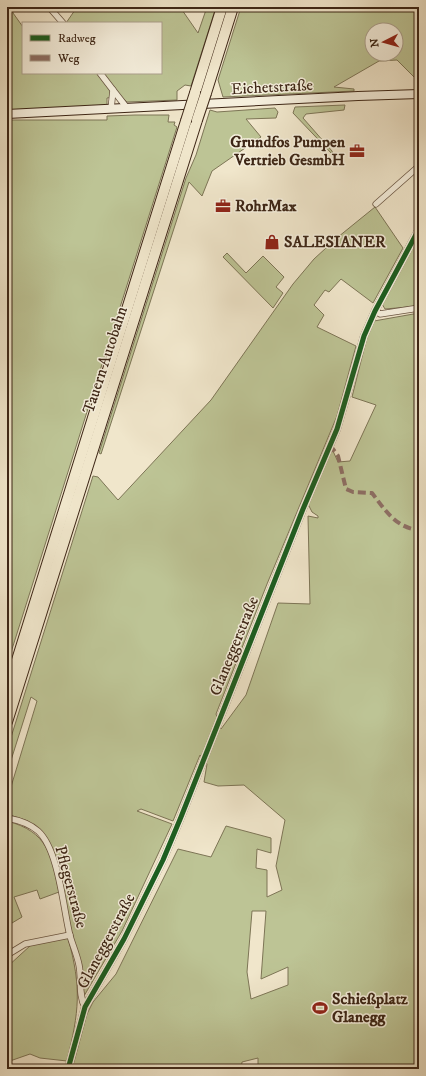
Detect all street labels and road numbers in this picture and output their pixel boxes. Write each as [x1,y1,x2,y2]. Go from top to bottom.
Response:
street label: Eichetstraße [231,75,314,99]
street label: Tauern Autobahn [78,303,132,416]
street label: Glaneggerstraße [205,593,263,699]
street label: Pflegerstraße [50,843,92,931]
street label: Glaneggerstraße [72,889,140,992]

